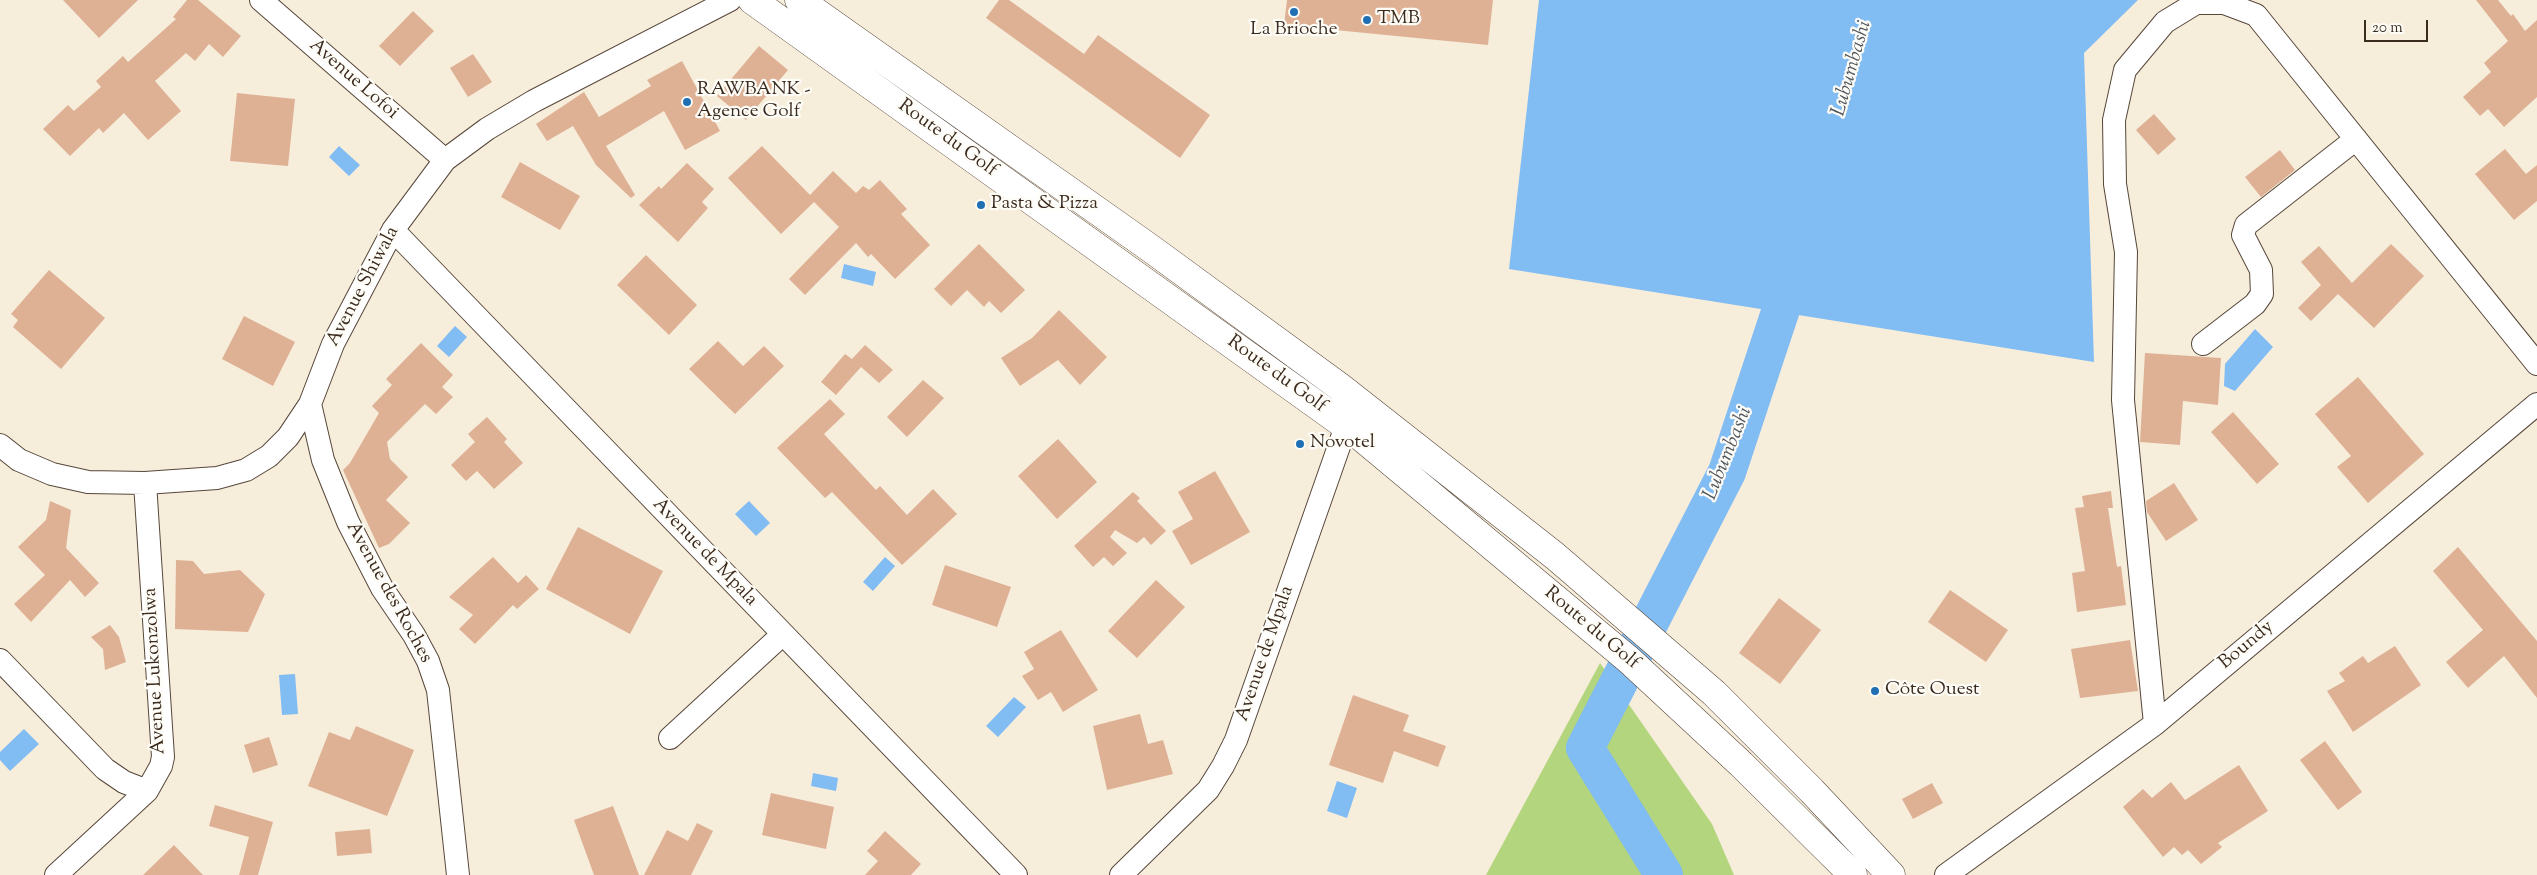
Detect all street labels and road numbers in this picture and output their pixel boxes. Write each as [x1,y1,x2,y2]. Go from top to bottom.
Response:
street label: Avenue Lofoi [304,35,402,125]
street label: Route du Golf [893,95,1001,183]
street label: Avenue Shiwala [323,223,405,351]
street label: Route du Golf [1222,331,1330,419]
street label: Avenue de Mpala [647,494,761,612]
street label: Avenue des Roches [340,519,436,667]
street label: Avenue de Mpala [1232,583,1300,725]
street label: Route du Golf [1539,583,1643,675]
street label: Avenue Lukonzolwa [140,587,172,755]
street label: Boundy [2215,617,2279,675]

